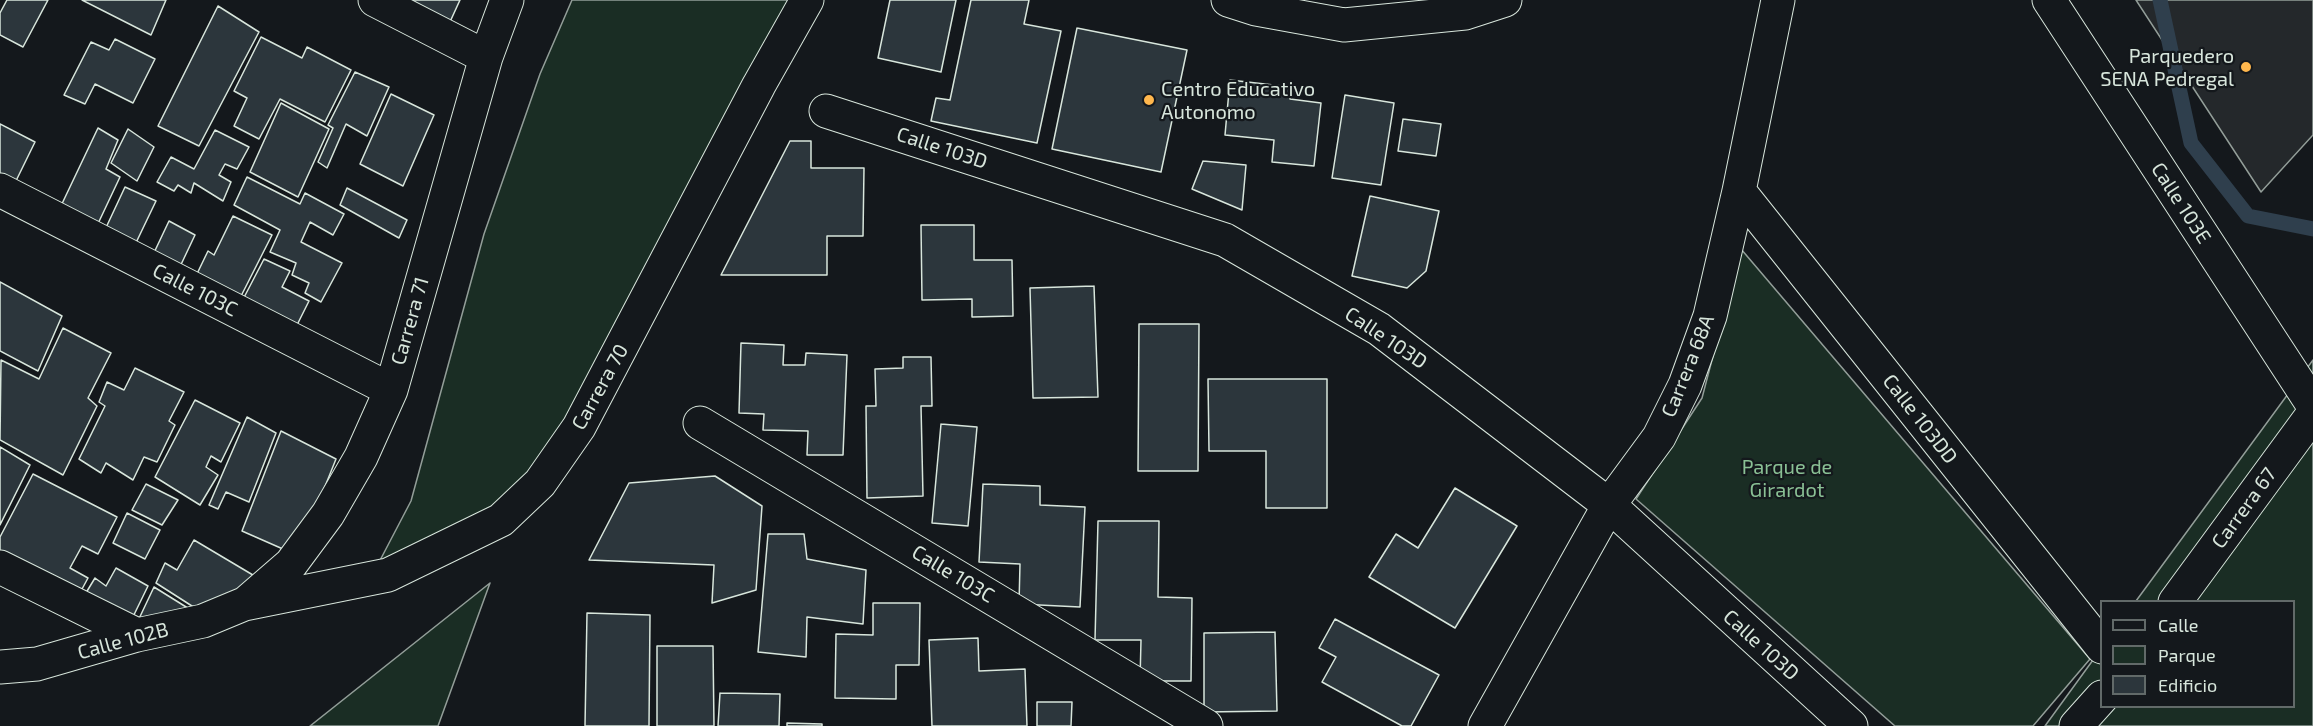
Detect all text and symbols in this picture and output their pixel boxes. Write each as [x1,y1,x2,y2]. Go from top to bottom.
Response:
place label: Parquedero SENA Pedregal [2100,44,2234,91]
marker: Parquedero SENA Pedregal [2239,60,2253,74]
place label: Centro Educativo Autonomo [1161,77,1315,124]
marker: Centro Educativo Autonomo [1142,93,1156,107]
street label: Calle 103D [894,122,990,174]
street label: Calle 103E [2146,158,2216,248]
street label: Calle 103C [149,258,241,322]
street label: Carrera 71 [386,274,434,368]
street label: Calle 103D [1340,302,1432,374]
street label: Carrera 68A [1657,311,1719,421]
street label: Carrera 70 [567,340,633,434]
street label: Calle 103DD [1878,369,1962,469]
park label: Parque de Girardot [1742,455,1832,502]
street label: Carrera 67 [2207,463,2281,553]
street label: Calle 103C [907,540,999,608]
legend [2100,600,2295,708]
street label: Calle 103D [1718,605,1804,685]
text: Calle [2158,614,2199,636]
street label: Calle 102B [75,617,171,665]
text: Parque [2158,644,2216,666]
text: Edificio [2158,674,2217,696]

